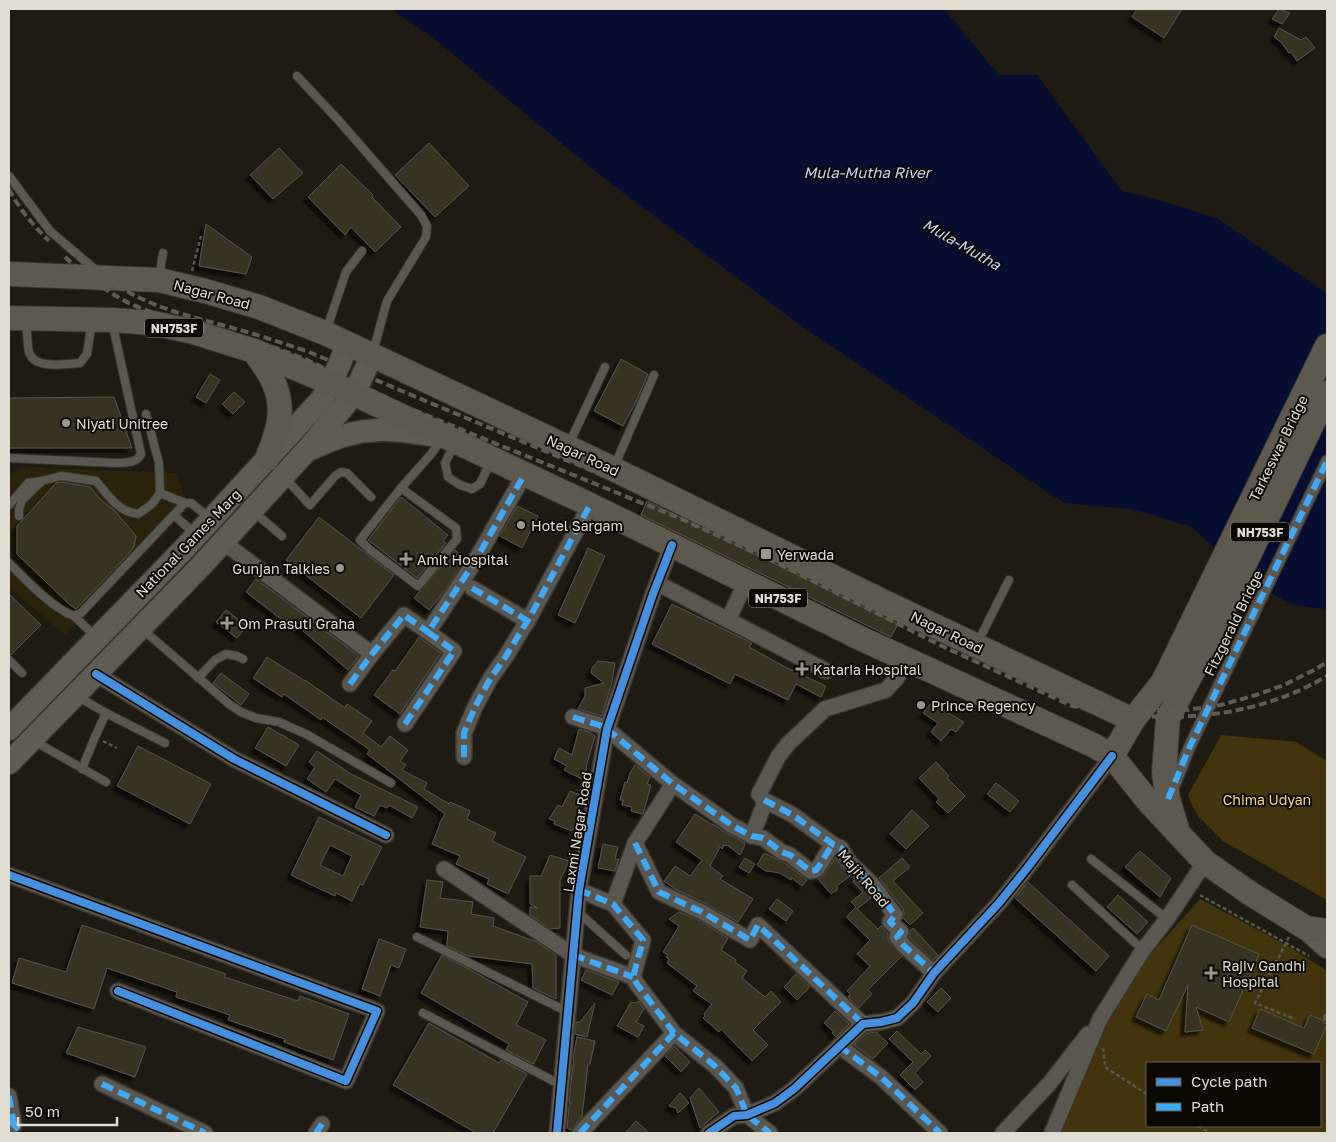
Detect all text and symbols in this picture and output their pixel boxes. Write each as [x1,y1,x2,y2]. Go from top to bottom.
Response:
water label: Mula-Mutha River [803,163,933,181]
water label: Mula-Mutha [920,215,1004,274]
street label: Nagar Road [172,276,252,312]
road number: NH753F [145,318,203,338]
street label: Tarkeswar Bridge [1245,392,1311,504]
place label: Niyati Unitree [76,415,168,432]
marker: Niyati Unitree [60,417,72,429]
street label: Nagar Road [544,431,622,479]
street label: National Games Marg [132,485,244,601]
place label: Hotel Sargam [531,517,623,534]
marker: Hotel Sargam [515,519,527,531]
road number: NH753F [1231,522,1289,542]
place label: Yerwada [777,546,834,563]
marker: Yerwada [759,547,773,561]
place label: Amit Hospital [417,551,508,568]
marker: Amit Hospital [399,552,413,566]
place label: Gunjan Talkies [232,560,330,577]
marker: Gunjan Talkies [334,562,346,574]
street label: Fitzgerald Bridge [1200,567,1266,679]
road number: NH753F [749,588,807,608]
street label: Nagar Road [908,607,986,657]
place label: Om Prasuti Graha [238,615,355,632]
marker: Om Prasuti Graha [220,616,234,630]
place label: Kataria Hospital [813,661,921,678]
marker: Kataria Hospital [795,662,809,676]
place label: Prince Regency [931,697,1035,714]
marker: Prince Regency [915,699,927,711]
street label: Laxmi Nagar Road [559,771,595,893]
park label: Chima Udyan [1223,791,1311,808]
street label: Majit Road [835,845,893,911]
place label: Rajiv Gandhi Hospital [1222,957,1306,990]
marker: Rajiv Gandhi Hospital [1204,966,1218,980]
legend [1146,1062,1321,1127]
text: Cycle path [1191,1072,1267,1090]
scale bar [18,1094,116,1126]
text: Path [1191,1097,1224,1115]
text: 50 m [25,1102,60,1120]

